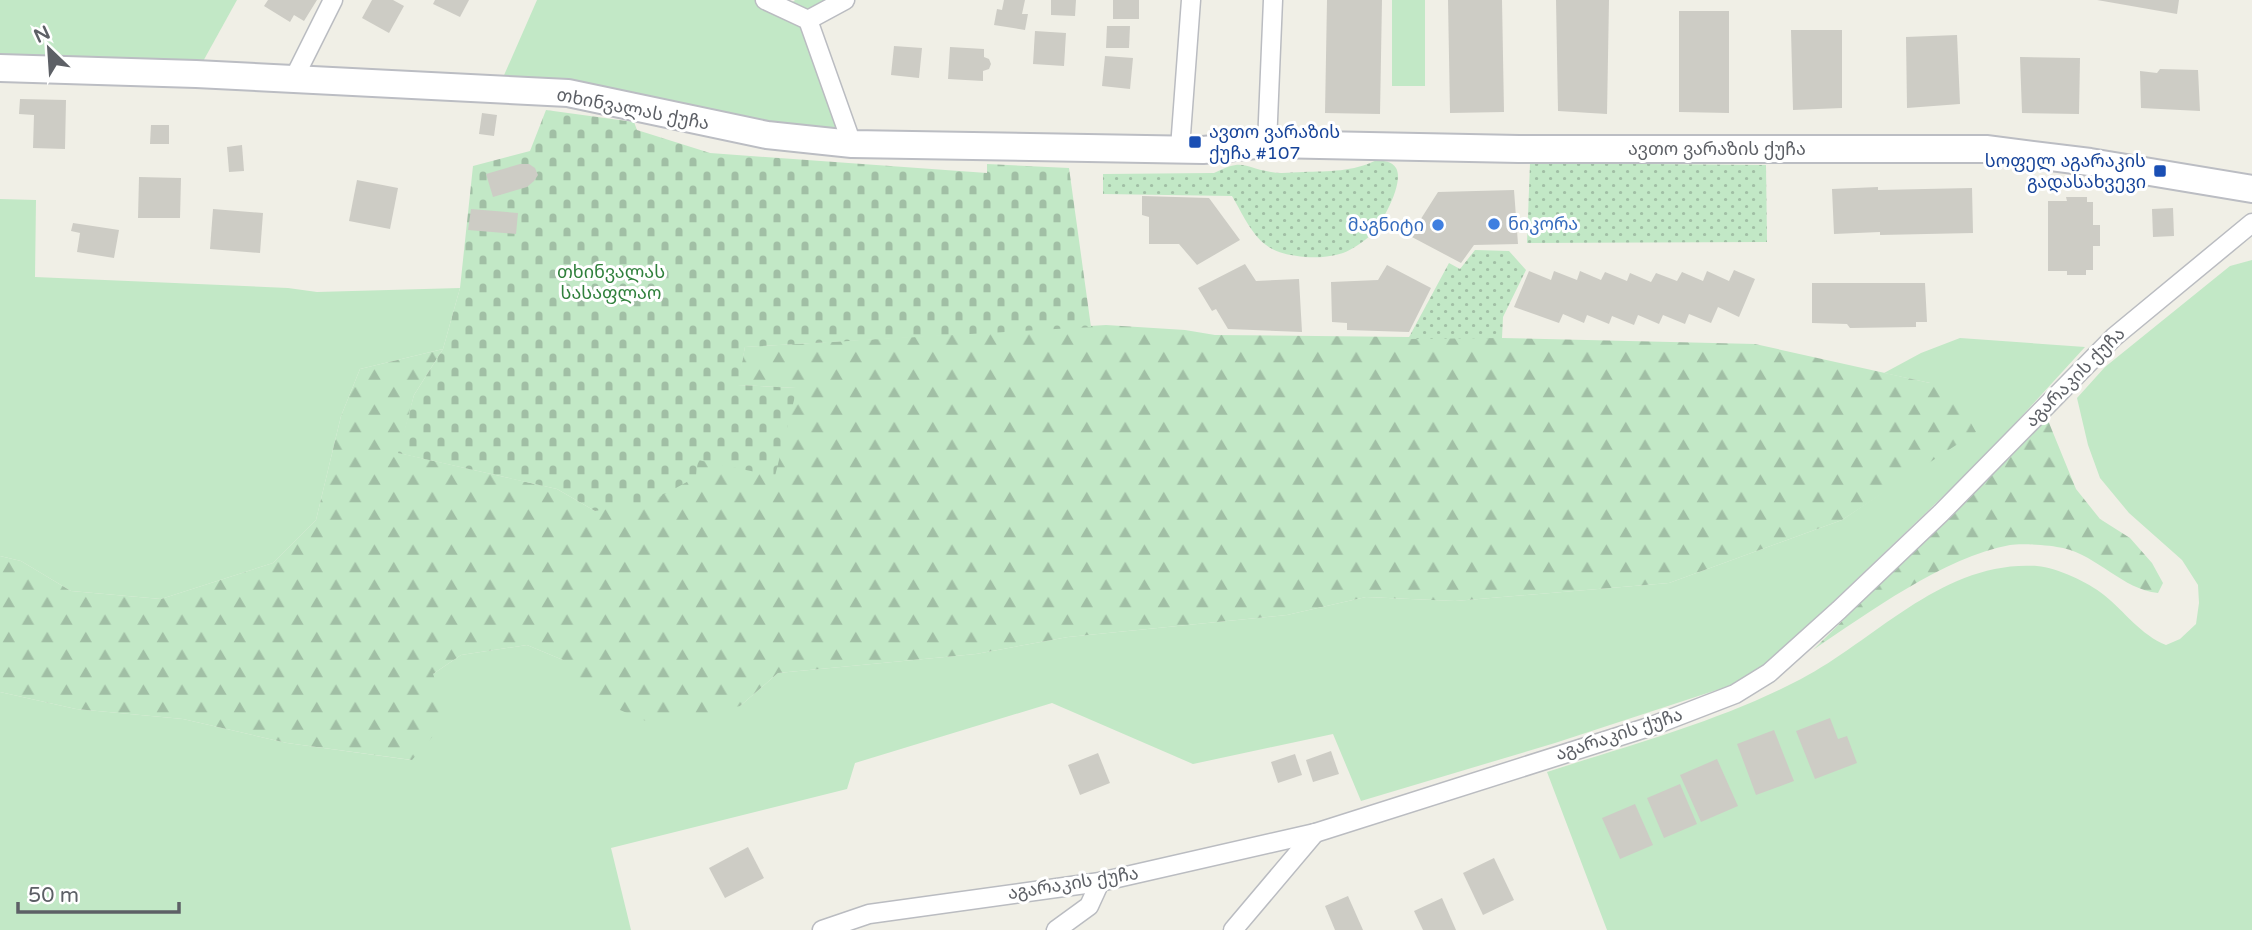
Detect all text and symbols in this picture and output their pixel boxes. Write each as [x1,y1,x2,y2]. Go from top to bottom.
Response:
north arrow [14,14,84,84]
text: N [31,21,54,48]
street label: თხინვალას ქუჩა [555,83,711,135]
place label: ავთო ვარაზის ქუჩა #107 [1209,121,1340,164]
marker: ავთო ვარაზის ქუჩა #107 [1187,134,1203,150]
street label: ავთო ვარაზის ქუჩა [1628,138,1806,160]
place label: სოფელ აგარაკის გადასახვევი [1985,150,2146,193]
marker: სოფელ აგარაკის გადასახვევი [2152,163,2168,179]
place label: ნიკორა [1508,213,1578,235]
place label: მაგნიტი [1348,214,1424,236]
marker: ნიკორა [1486,216,1502,232]
marker: მაგნიტი [1430,217,1446,233]
park label: თხინვალას სასაფლაო [557,261,665,304]
street label: აგარაკის ქუჩა [2020,322,2130,432]
street label: აგარაკის ქუჩა [1553,703,1685,765]
street label: აგარაკის ქუჩა [1006,862,1140,904]
scale bar [18,870,178,914]
text: 50 m [28,883,79,908]

